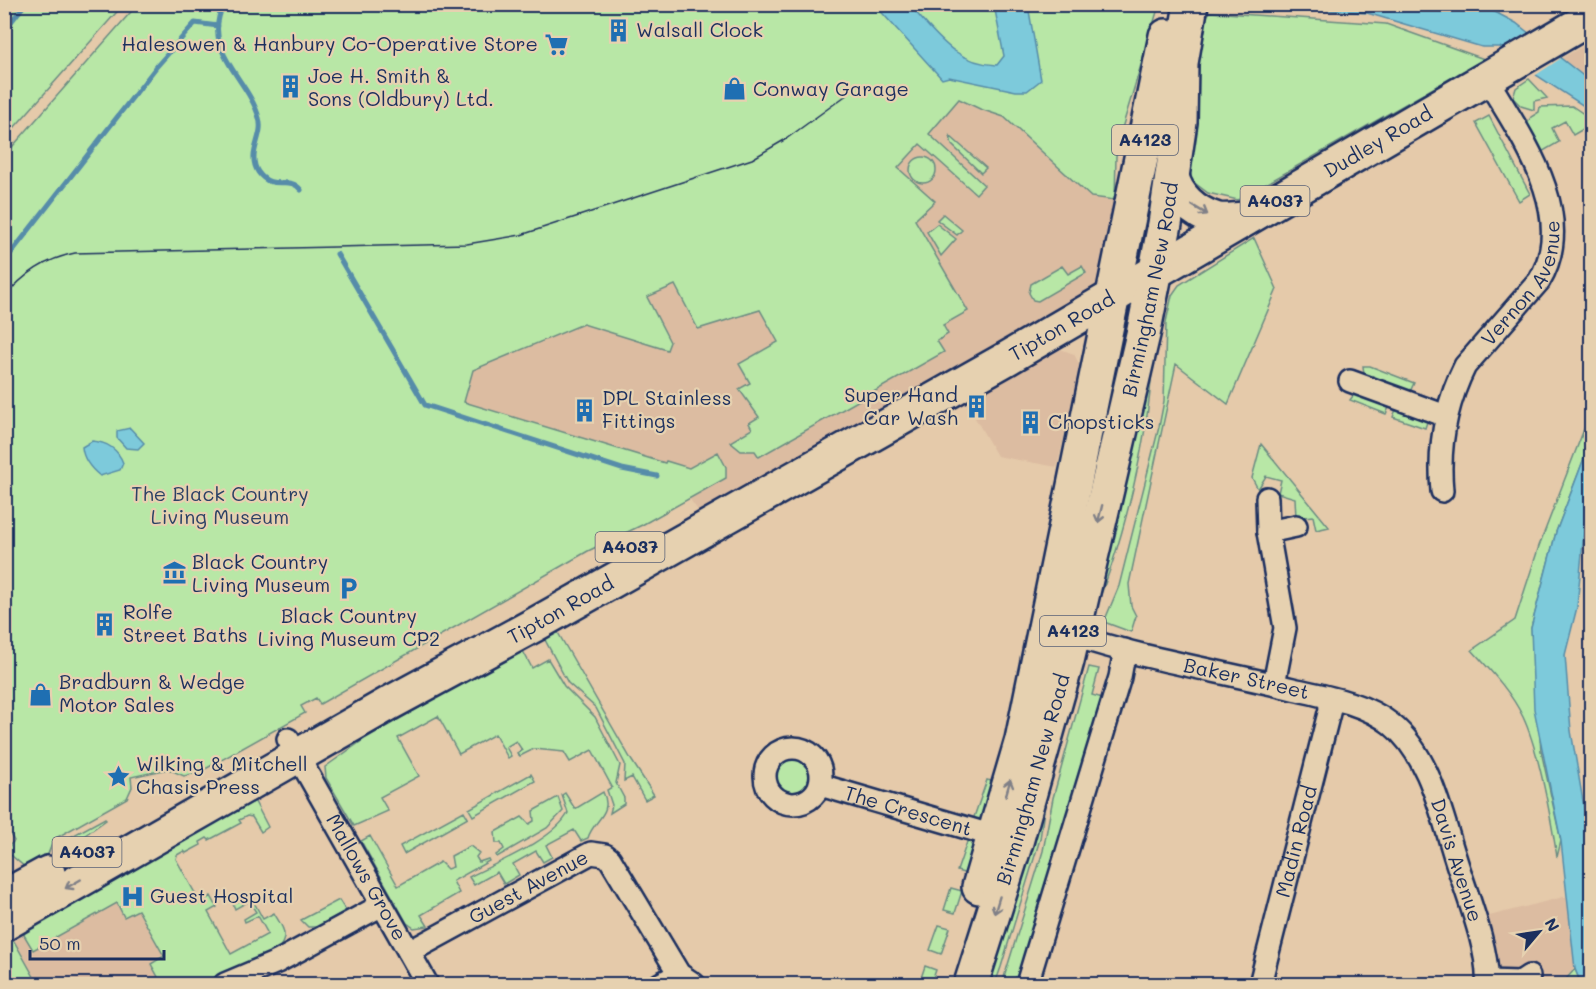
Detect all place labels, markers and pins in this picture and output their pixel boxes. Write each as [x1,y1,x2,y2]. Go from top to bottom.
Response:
place label: Walsall Clock [636,16,763,42]
building icon: Walsall Clock [605,17,631,43]
place label: Halesowen & Hanbury Co-Operative Store [121,30,538,56]
supermarket icon: Halesowen & Hanbury Co-Operative Store [543,31,569,57]
place label: Joe H. Smith & Sons (Oldbury) Ltd. [308,62,494,111]
building icon: Joe H. Smith & Sons (Oldbury) Ltd. [277,74,303,100]
place label: Conway Garage [753,75,909,101]
shop icon: Conway Garage [722,76,748,102]
place label: Super Hand Car Wash [844,381,958,430]
place label: DPL Stainless Fittings [602,384,731,433]
building icon: Super Hand Car Wash [963,394,989,420]
building icon: DPL Stainless Fittings [571,397,597,423]
place label: Chopsticks [1048,408,1155,434]
building icon: Chopsticks [1017,409,1043,435]
place label: Black Country Living Museum [192,548,330,597]
museum icon: Black Country Living Museum [161,560,187,586]
parking icon: Black Country Living Museum CP2 [336,576,362,602]
place label: Rolfe Street Baths [123,598,248,647]
place label: Black Country Living Museum CP2 [258,602,440,651]
building icon: Rolfe Street Baths [92,611,118,637]
place label: Bradburn & Wedge Motor Sales [59,668,245,717]
shop icon: Bradburn & Wedge Motor Sales [28,681,54,707]
place label: Wilking & Mitchell Chasis Press [136,750,308,799]
place icon: Wilking & Mitchell Chasis Press [105,763,131,789]
place label: Guest Hospital [150,882,294,908]
hospital icon: Guest Hospital [119,883,145,909]

